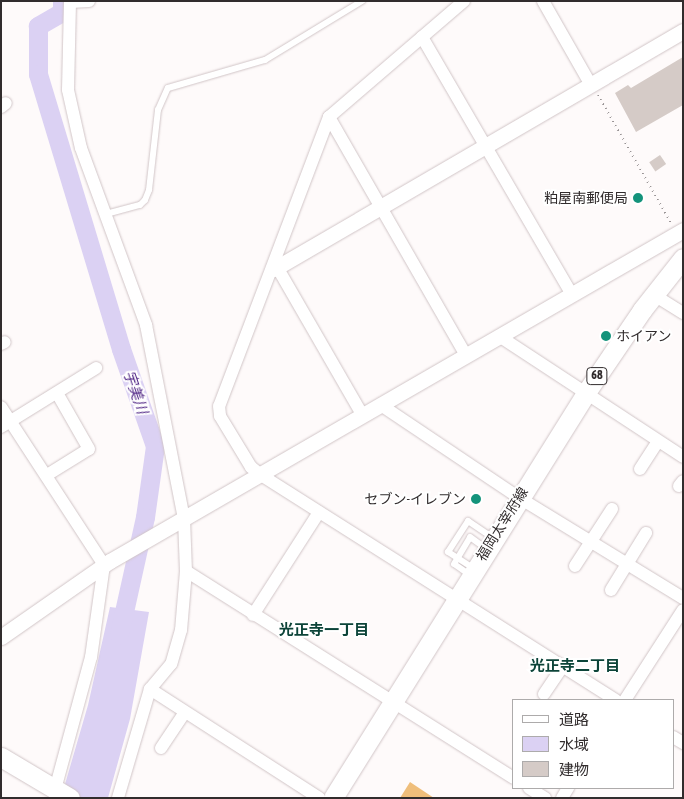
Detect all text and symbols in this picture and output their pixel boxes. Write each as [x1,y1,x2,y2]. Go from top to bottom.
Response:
place label: 粕屋南郵便局 [544,190,628,206]
marker: 粕屋南郵便局 [632,192,644,204]
place label: ホイアン [616,328,672,344]
marker: ホイアン [600,330,612,342]
road number: 68 [586,366,608,386]
water label: 宇美川 [120,368,152,416]
street label: 福岡太宰府線 [473,484,531,564]
place label: セブン-イレブン [365,491,466,507]
marker: セブン-イレブン [470,493,482,505]
district label: 光正寺一丁目 [279,621,369,639]
district label: 光正寺二丁目 [530,657,620,675]
legend [512,699,674,789]
text: 道路 [559,711,589,728]
text: 水域 [559,736,589,753]
text: 建物 [559,761,589,778]

